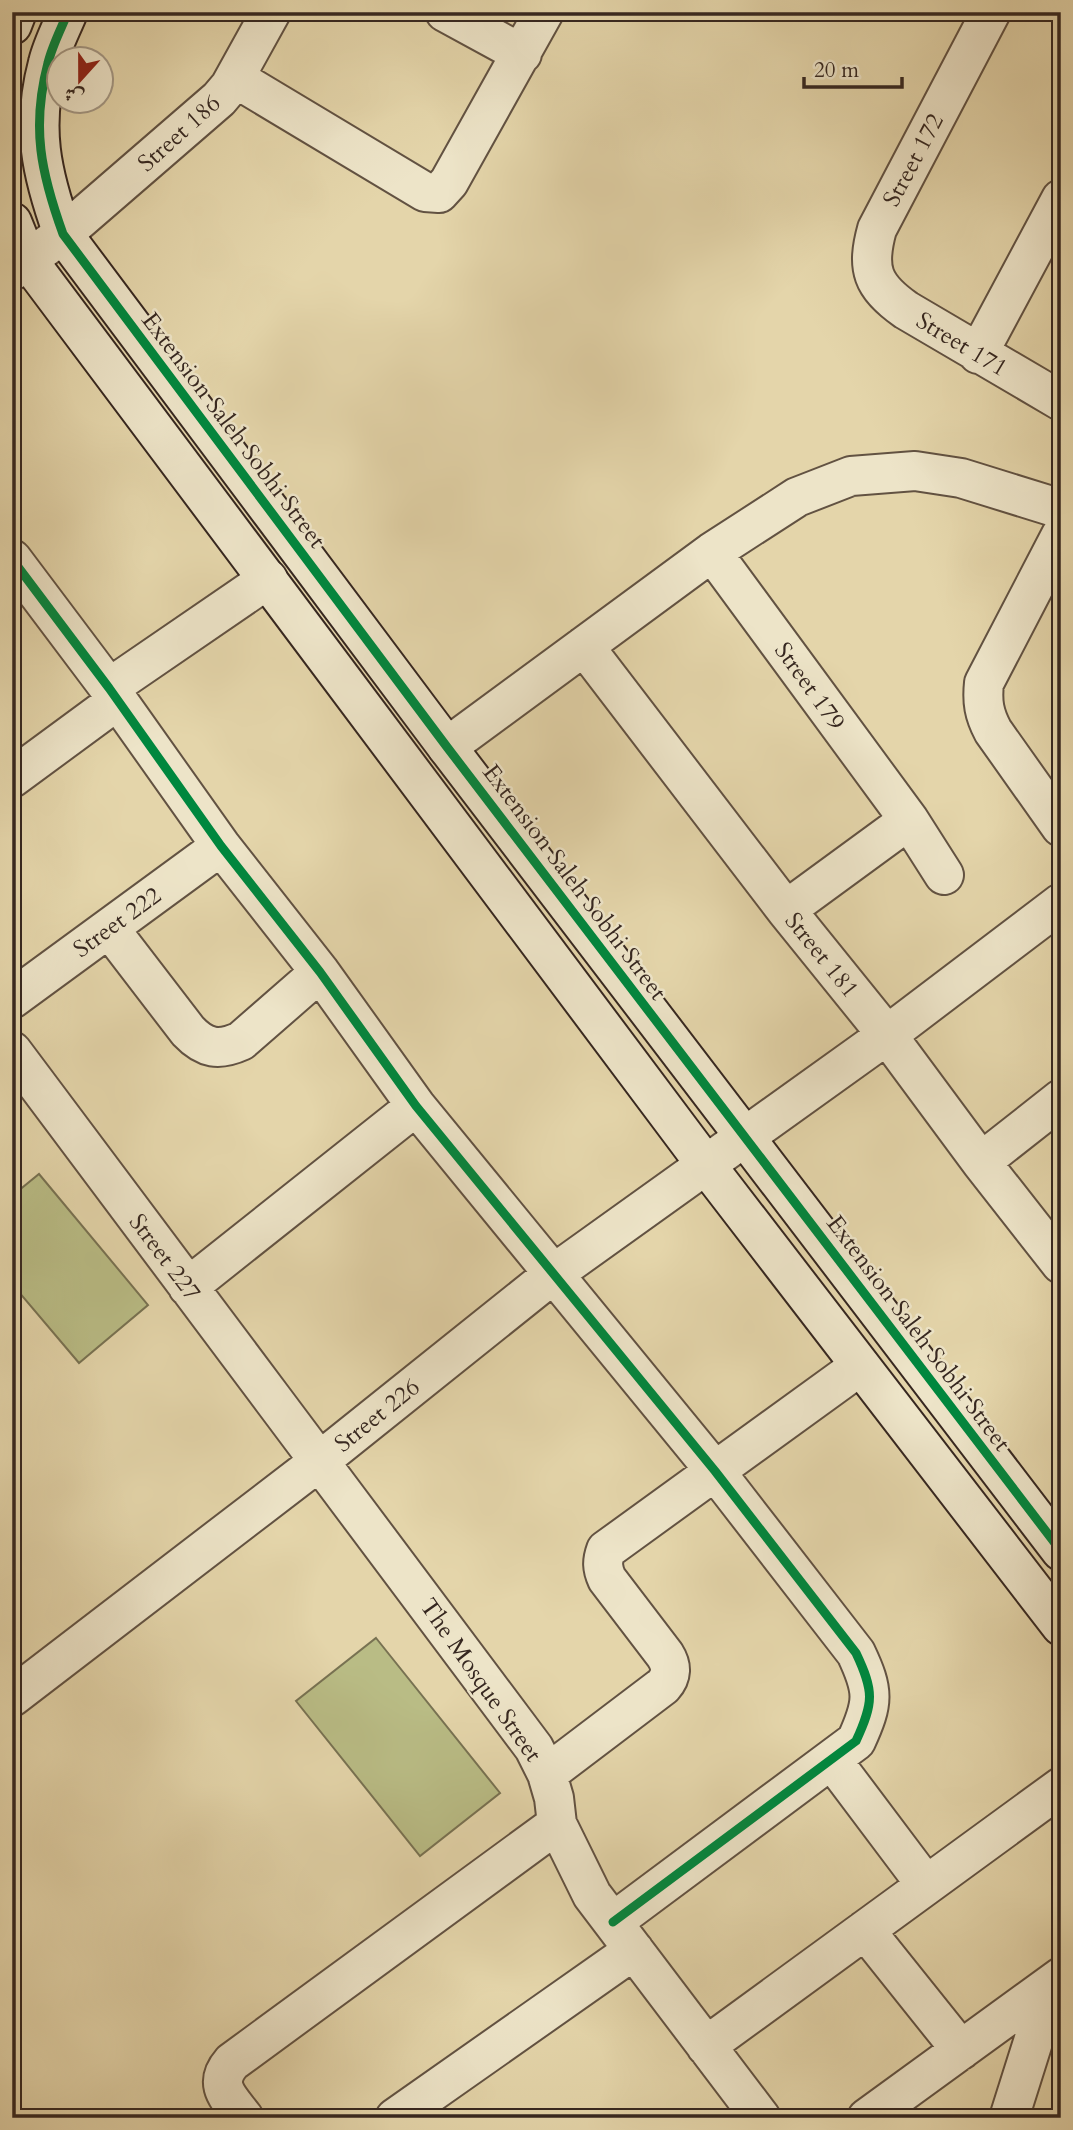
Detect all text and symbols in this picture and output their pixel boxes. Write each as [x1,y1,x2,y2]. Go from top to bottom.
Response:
north arrow [46,46,116,116]
scale bar [804,46,902,90]
text: 20 m [814,56,859,85]
text: ش [61,79,88,110]
street label: Street 186 [131,87,228,179]
street label: Street 172 [875,108,952,213]
street label: Street 171 [910,304,1014,385]
street label: Extension Saleh Sobhi Street [134,305,334,555]
street label: Street 179 [767,636,853,737]
street label: Extension Saleh Sobhi Street [475,757,675,1007]
street label: Street 222 [67,879,168,965]
street label: Street 181 [777,906,866,1005]
street label: Street 227 [121,1207,208,1308]
street label: Extension Saleh Sobhi Street [819,1208,1019,1458]
street label: Street 226 [328,1371,427,1460]
street label: The Mosque Street [412,1592,550,1769]

